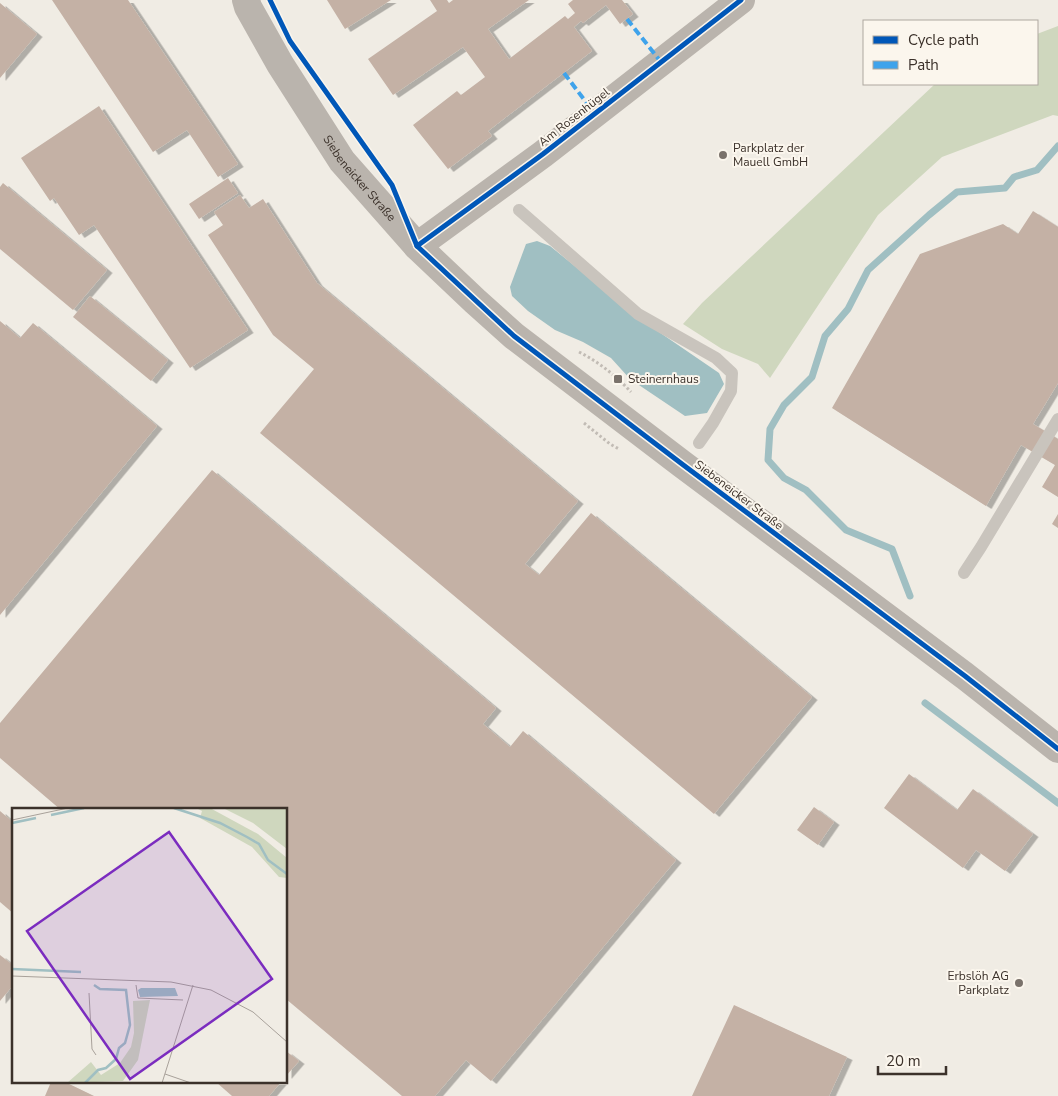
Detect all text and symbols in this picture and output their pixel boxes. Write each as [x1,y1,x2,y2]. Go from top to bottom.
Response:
legend [863,20,1038,85]
text: Cycle path [908,30,979,50]
text: Path [908,55,939,75]
street label: Am Rosenhügel [535,84,613,150]
street label: Siebeneicker Straße [319,132,399,225]
place label: Parkplatz der Mauell GmbH [733,140,808,170]
marker: Parkplatz der Mauell GmbH [717,149,729,161]
place label: Steinernhaus [628,371,699,387]
marker: Steinernhaus [612,373,624,385]
street label: Siebeneicker Straße [691,456,787,534]
inset map [12,808,288,1084]
place label: Erbslöh AG Parkplatz [948,968,1009,998]
marker: Erbslöh AG Parkplatz [1013,977,1025,989]
scale bar [878,1044,946,1076]
text: 20 m [886,1051,921,1071]

